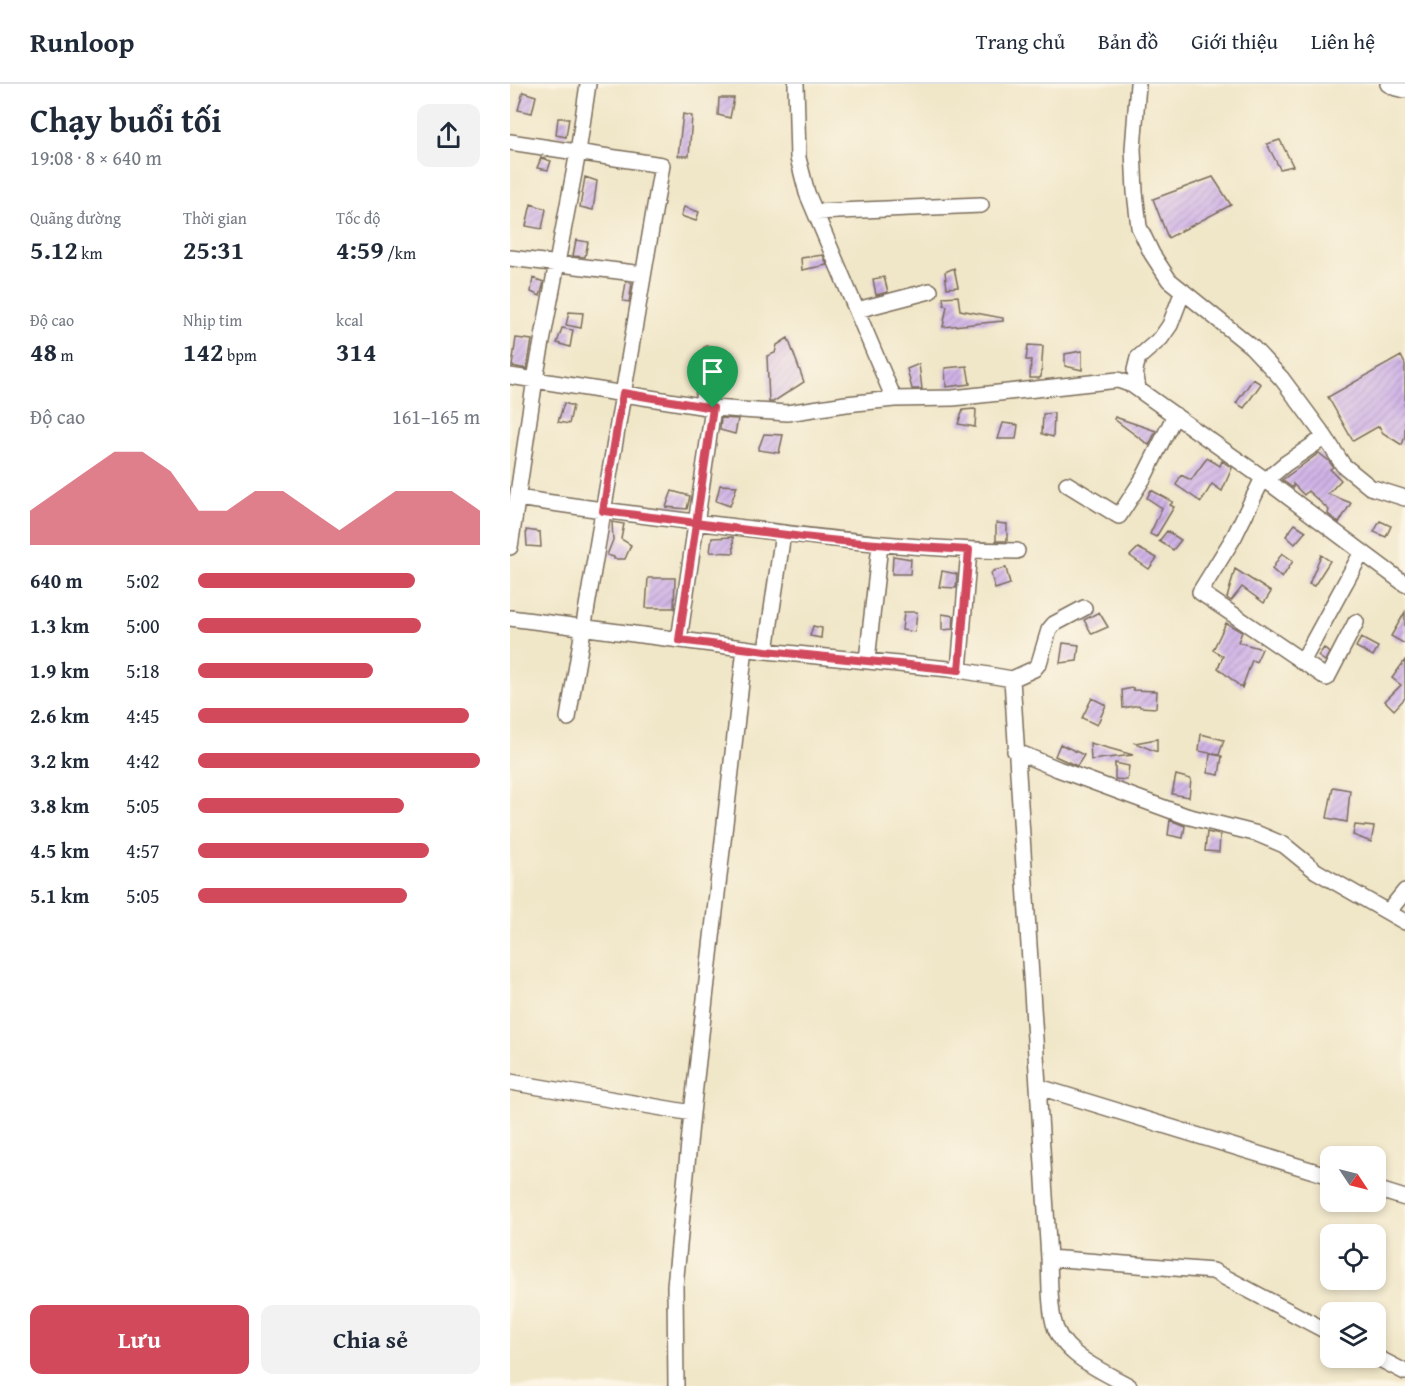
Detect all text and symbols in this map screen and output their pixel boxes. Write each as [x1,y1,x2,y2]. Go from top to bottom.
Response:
text: Runloop [30,21,134,62]
text: Trang chủ [976,26,1065,57]
text: Bản đồ [1098,26,1158,57]
text: Giới thiệu [1191,26,1278,57]
text: Liên hệ [1311,26,1375,57]
text: Chạy buổi tối [30,96,222,144]
button: share [417,104,480,167]
text: 19:08 · 8 × 640 m [30,143,162,172]
text: Quãng đường [30,206,121,230]
text: Thời gian [183,206,247,230]
text: Tốc độ [336,206,380,230]
text: 5.12 [30,230,78,269]
text: 25:31 [183,230,244,269]
text: 4:59 [336,230,384,269]
text: km [78,241,102,265]
text: /km [384,241,416,265]
text: Độ cao [30,308,74,332]
text: Nhịp tim [183,308,242,332]
text: kcal [336,308,363,332]
text: 48 [30,332,57,371]
text: 142 [183,332,223,371]
text: 314 [336,332,376,371]
text: m [57,343,74,367]
text: bpm [223,343,257,367]
pin [687,346,738,408]
icon: arrive [696,355,729,388]
text: Độ cao [30,402,85,431]
text: 161–165 m [392,402,480,431]
text: 640 m [30,566,83,595]
text: 5:02 [126,566,160,595]
text: 1.3 km [30,611,89,640]
text: 5:00 [126,611,160,640]
text: 1.9 km [30,656,89,685]
text: 5:18 [126,656,160,685]
text: 2.6 km [30,701,89,730]
text: 4:45 [126,701,160,730]
text: 3.2 km [30,746,89,775]
text: 4:42 [126,746,160,775]
text: 3.8 km [30,791,89,820]
text: 5:05 [126,791,160,820]
text: 4.5 km [30,836,89,865]
text: 4:57 [126,836,160,865]
text: 5.1 km [30,881,89,910]
text: 5:05 [126,881,160,910]
north arrow [1320,1146,1386,1212]
map controls [1320,1146,1386,1368]
button: locate [1320,1224,1386,1290]
button: layers [1320,1302,1386,1368]
button: Lưu [30,1305,249,1374]
button: Chia sẻ [261,1305,480,1374]

